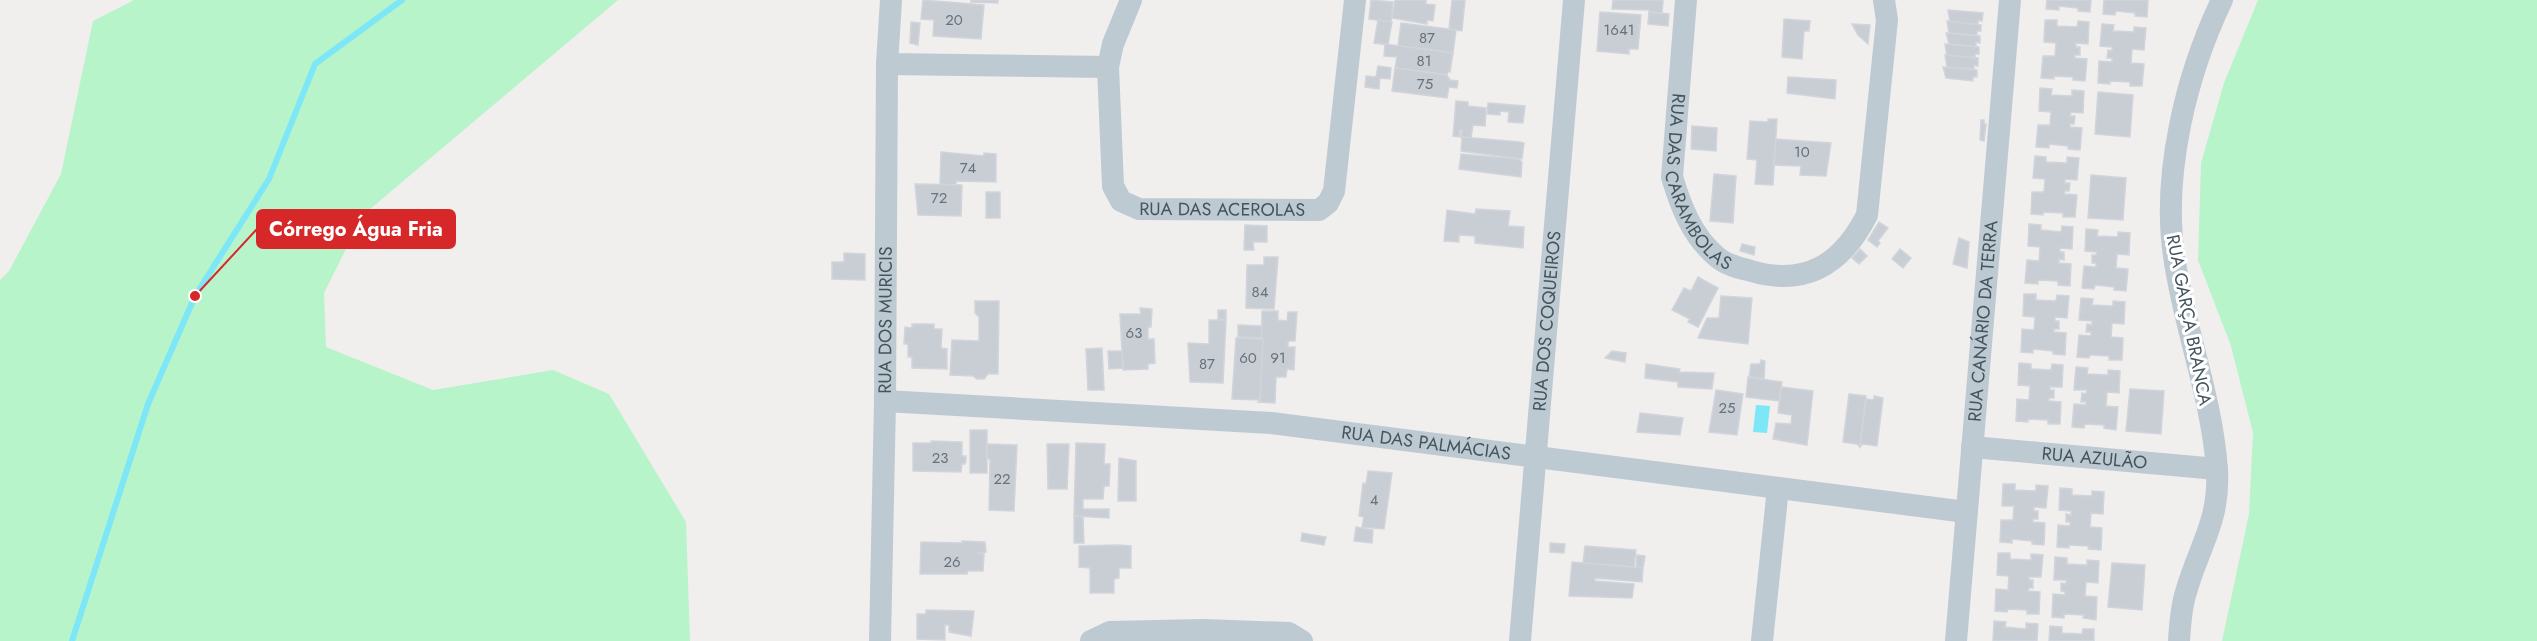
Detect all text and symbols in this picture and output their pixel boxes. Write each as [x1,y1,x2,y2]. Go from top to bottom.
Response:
house number: 20 [945,9,963,31]
house number: 1641 [1604,19,1634,41]
house number: 87 [1419,27,1435,49]
house number: 81 [1417,50,1431,72]
house number: 75 [1417,73,1433,95]
street label: RUA DAS CARAMBOLAS [1659,92,1736,277]
house number: 10 [1794,141,1810,163]
house number: 74 [960,157,977,179]
house number: 72 [931,187,947,209]
street label: RUA DAS ACEROLAS [1139,196,1305,223]
callout: Córrego Água Fria [257,210,455,248]
text: Córrego Água Fria [269,214,443,244]
street label: RUA CANÁRIO DA TERRA [1962,219,2004,423]
street label: RUA DOS COQUEIROS [1526,230,1568,412]
street label: RUA GARÇA BRANCA [2160,232,2218,408]
street label: RUA DOS MURICIS [872,246,899,394]
house number: 84 [1252,281,1269,303]
house number: 63 [1126,322,1142,344]
house number: 60 [1239,347,1257,369]
house number: 91 [1270,347,1286,369]
house number: 87 [1199,353,1215,375]
house number: 25 [1719,397,1736,419]
street label: RUA DAS PALMÁCIAS [1340,419,1513,467]
street label: RUA AZULÃO [2041,440,2148,476]
house number: 23 [932,447,948,469]
house number: 22 [993,468,1011,490]
house number: 4 [1370,489,1379,511]
house number: 26 [943,551,961,573]

